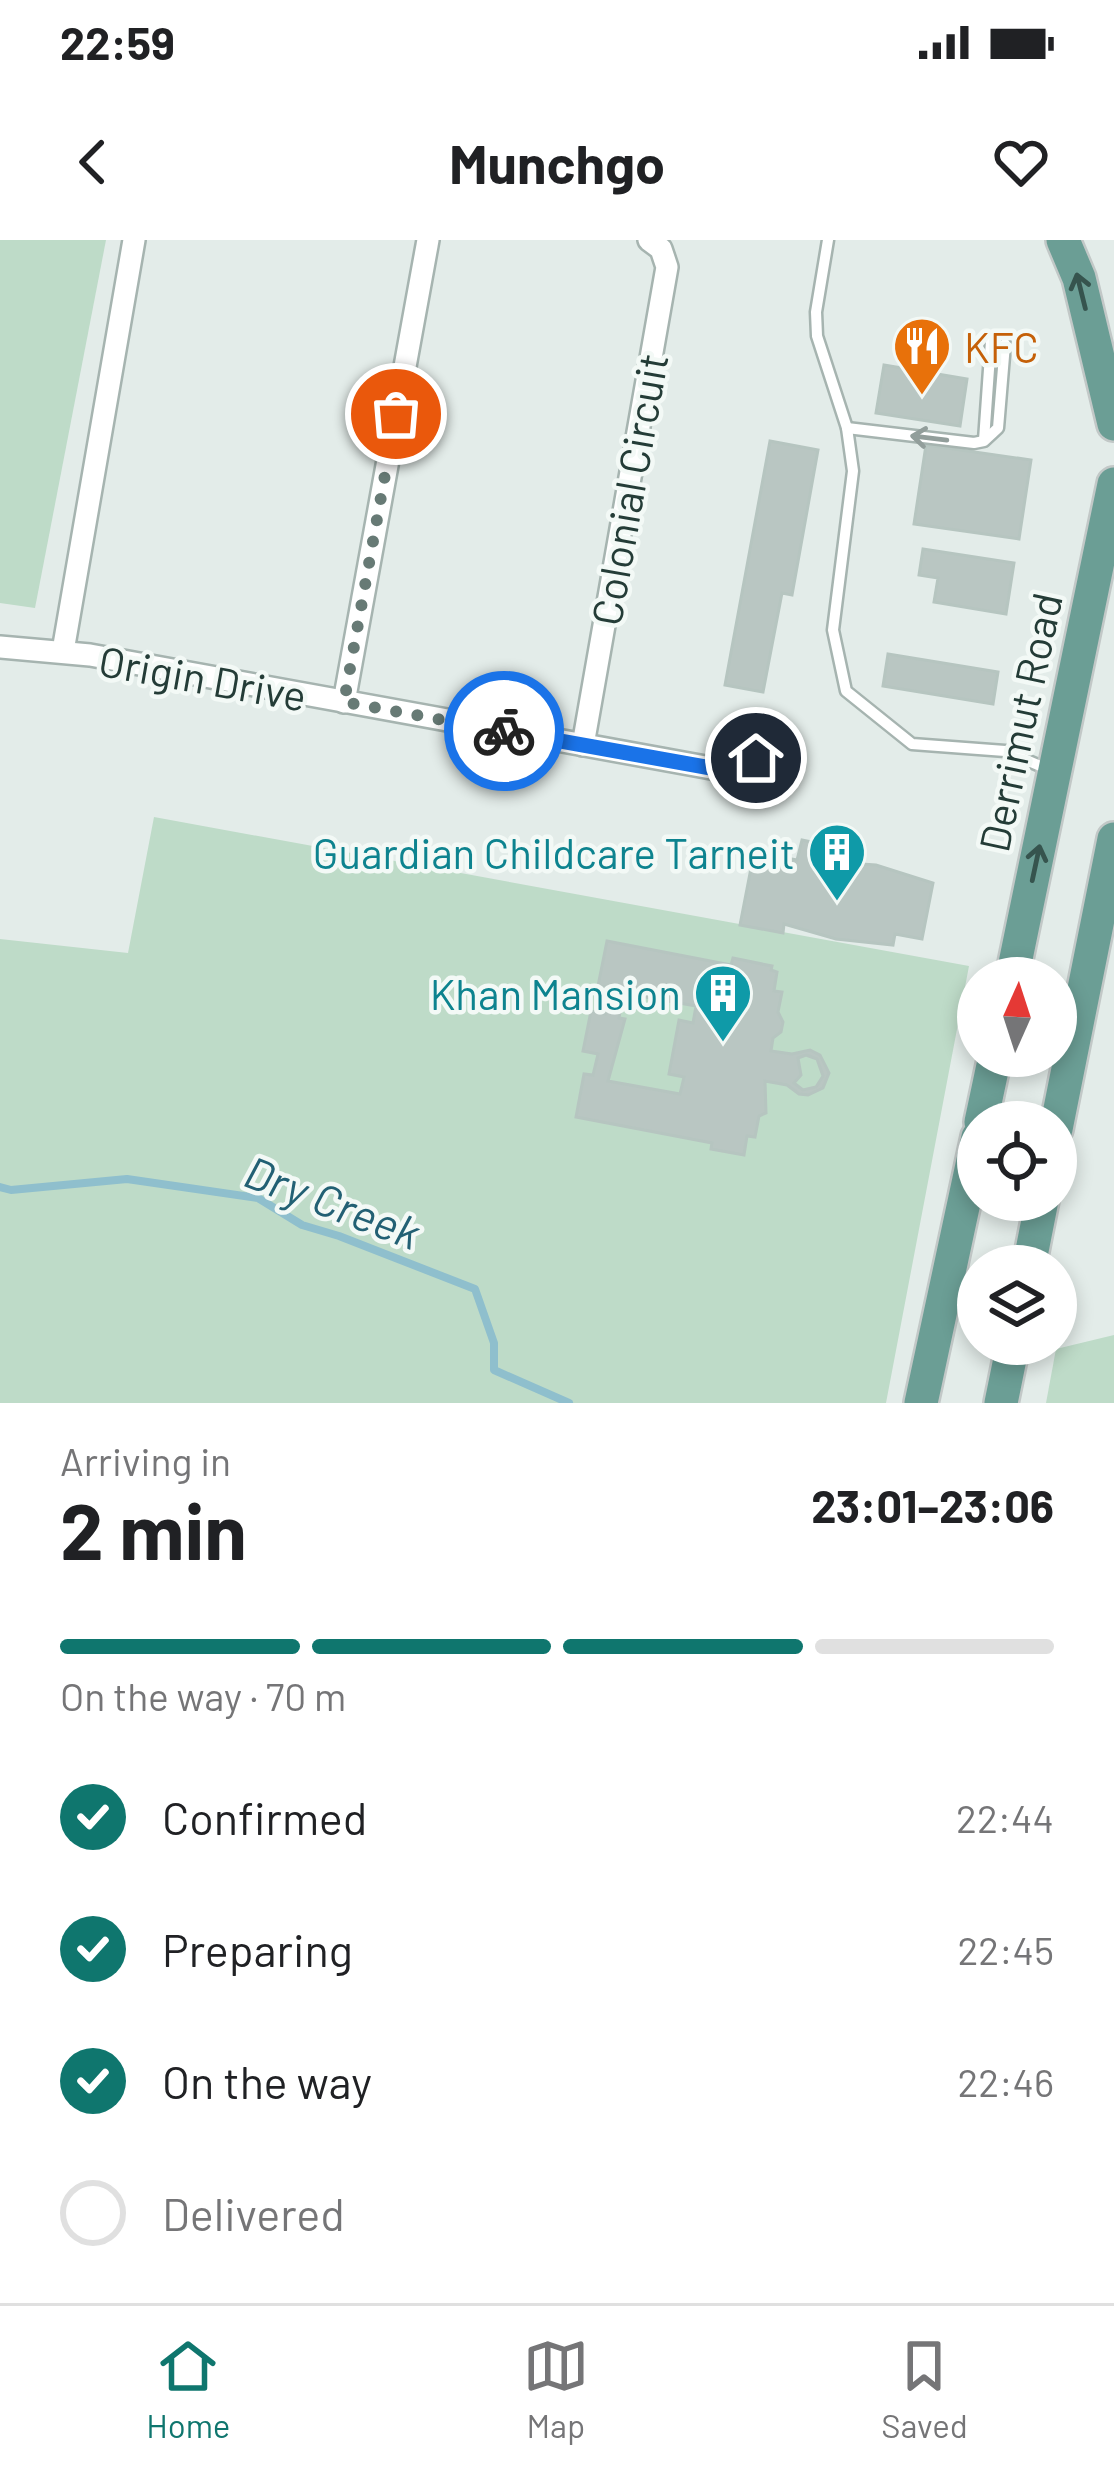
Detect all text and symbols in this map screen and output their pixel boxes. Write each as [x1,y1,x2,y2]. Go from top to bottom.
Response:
text: 22:59 [60,15,175,69]
icon: back [60,129,126,195]
icon: heart [988,129,1054,195]
text: Munchgo [449,130,665,195]
one-way arrow [1069,272,1091,310]
restaurant icon: KFC [891,315,953,397]
place label: KFC [964,321,1039,371]
street label: Colonial Circuit [579,349,677,629]
pin [345,363,447,465]
icon: bag [363,381,429,447]
one-way arrow [911,426,950,448]
street label: Derrimut Road [967,588,1071,856]
street label: Origin Drive [95,634,311,721]
courier [444,671,564,791]
icon: bike [471,698,537,764]
pin [705,707,807,809]
icon: home [723,725,789,791]
building icon: Guardian Childcare Tarneit [806,821,868,903]
place label: Guardian Childcare Tarneit [313,827,795,877]
one-way arrow [1025,845,1048,883]
north arrow [957,957,1077,1077]
map controls [957,957,1077,1365]
building icon: Khan Mansion [692,962,754,1044]
place label: Khan Mansion [430,968,681,1018]
button: locate [957,1101,1077,1221]
water label: Dry Creek [238,1143,428,1259]
button: layers [957,1245,1077,1365]
text: Arriving in [60,1437,231,1484]
text: 23:01–23:06 [811,1478,1054,1532]
text: 2 min [60,1482,247,1576]
text: On the way · 70 m [60,1672,346,1719]
icon: check [60,1784,126,1850]
text: Confirmed [162,1790,367,1844]
text: 22:44 [956,1794,1054,1841]
icon: check [60,1916,126,1982]
text: Preparing [162,1922,353,1976]
text: 22:45 [957,1926,1054,1973]
icon: check [60,2048,126,2114]
text: On the way [162,2054,372,2108]
text: 22:46 [957,2058,1054,2105]
text: Delivered [162,2186,345,2240]
tab: Home [146,2333,230,2445]
tab: Map [523,2333,589,2445]
tab: Saved [881,2333,968,2445]

